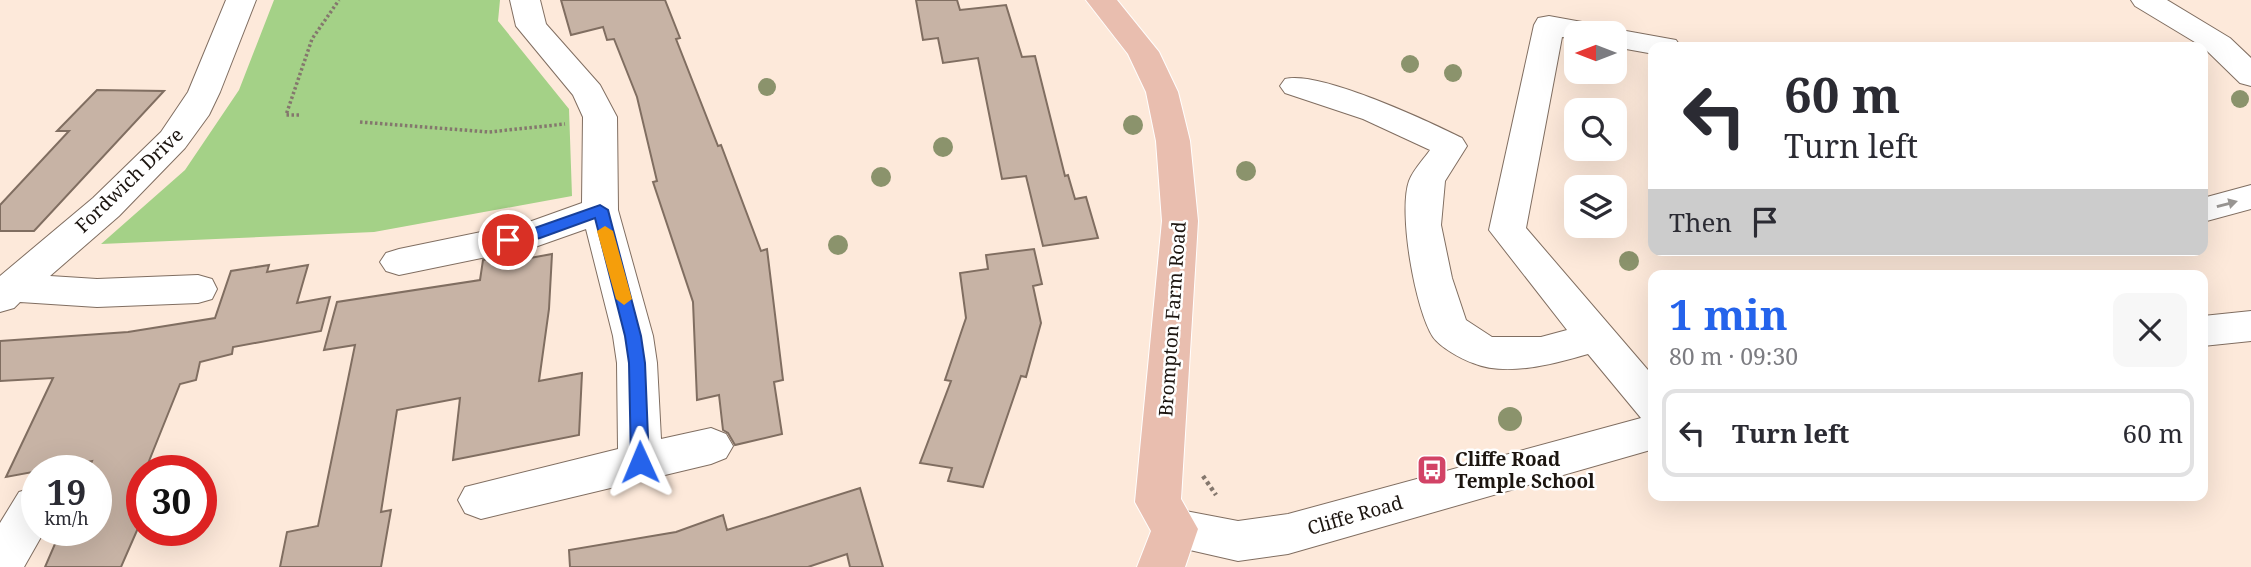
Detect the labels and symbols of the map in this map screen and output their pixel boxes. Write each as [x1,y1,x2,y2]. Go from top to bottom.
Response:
north arrow [1564,21,1628,84]
street label: Fordwich Drive [69,122,189,238]
one-way arrow [2217,198,2238,208]
pin [478,210,538,270]
street label: Brompton Farm Road [1152,220,1192,417]
position arrow [603,425,677,499]
place label: Cliffe Road Temple School [1455,446,1595,494]
bus stop icon: Cliffe Road Temple School [1415,453,1449,487]
speed limit sign: 30 [126,455,217,546]
street label: Cliffe Road [1304,489,1406,541]

